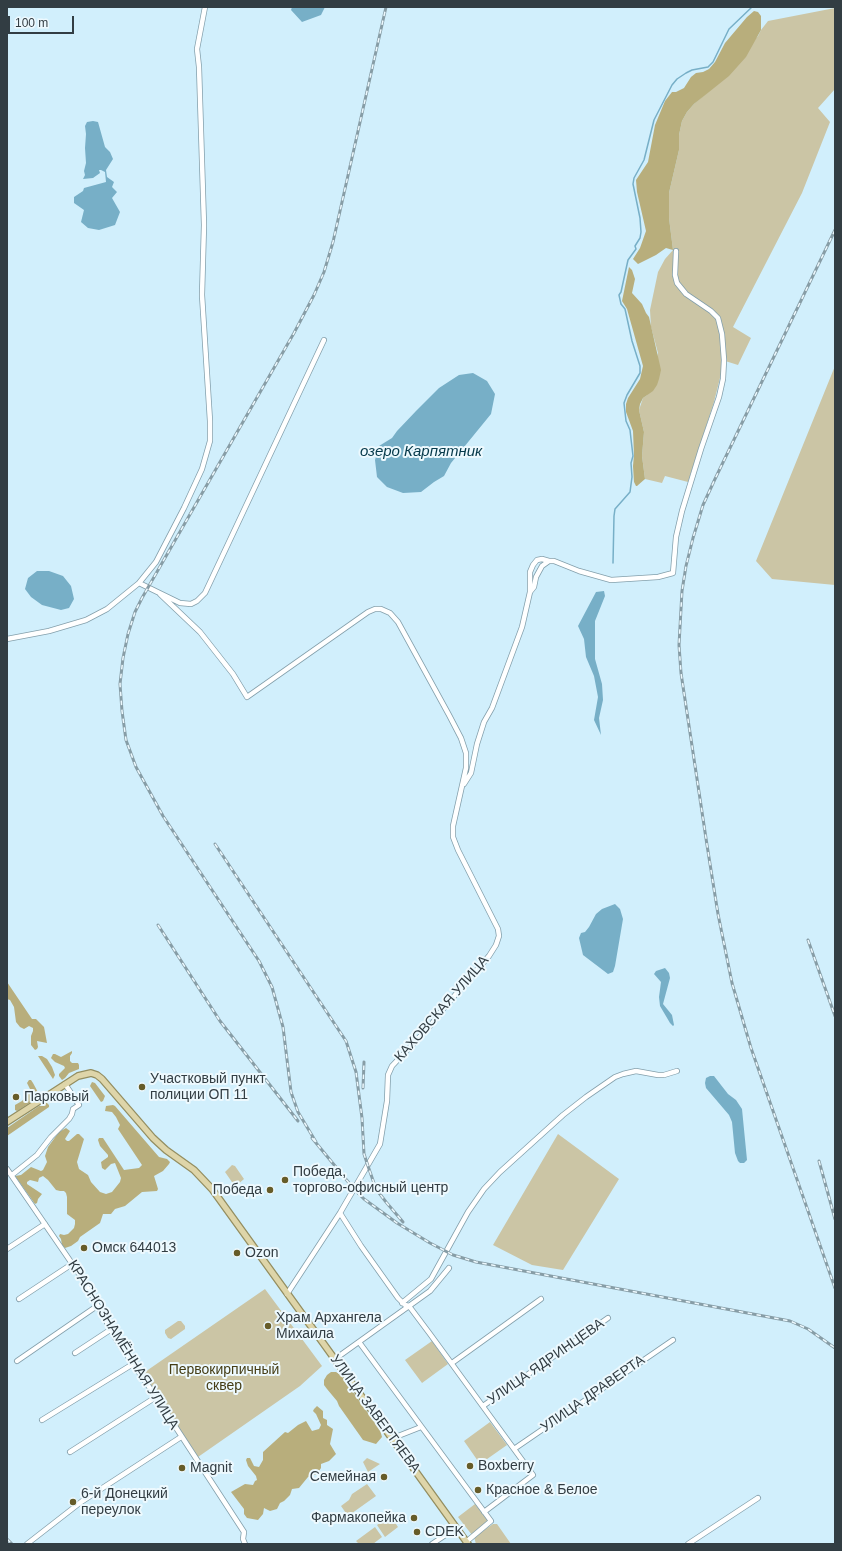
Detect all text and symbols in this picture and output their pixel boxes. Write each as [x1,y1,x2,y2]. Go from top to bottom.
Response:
scale bar [10,8,76,34]
text: 100 m [15,16,48,30]
water label: озеро Карпятник [360,443,482,461]
street label: КАХОВСКАЯ УЛИЦА [391,953,493,1065]
place label: Участковый пункт полиции ОП 11 [150,1071,266,1104]
marker: Участковый пункт полиции ОП 11 [137,1082,147,1092]
place label: Парковый [24,1089,89,1105]
marker: Парковый [11,1092,21,1102]
place label: Победа, торгово-офисный центр [293,1164,448,1196]
marker: Победа, торгово-офисный центр [280,1175,290,1185]
place label: Победа [213,1182,262,1198]
marker: Победа [265,1185,275,1195]
place label: Омск 644013 [92,1240,176,1256]
marker: Омск 644013 [79,1243,89,1253]
place label: Ozon [245,1245,278,1261]
marker: Ozon [232,1248,242,1258]
street label: КРАСНОЗНАМЁННАЯ УЛИЦА [64,1257,182,1433]
place label: Храм Архангела Михаила [276,1310,382,1342]
street label: УЛИЦА ЯДРИНЦЕВА [485,1315,607,1409]
marker: Храм Архангела Михаила [263,1321,273,1331]
street label: УЛИЦА ЗАВЕРТЯЕВА [326,1351,424,1477]
street label: УЛИЦА ДРАВЕРТА [538,1352,648,1436]
park label: Первокирпичный сквер [169,1362,279,1394]
place label: Boxberry [478,1458,534,1474]
place label: Magnit [190,1460,232,1476]
marker: Boxberry [465,1461,475,1471]
marker: Magnit [177,1463,187,1473]
place label: Семейная [310,1469,376,1485]
marker: Семейная [379,1472,389,1482]
place label: Красное & Белое [486,1482,598,1498]
marker: Красное & Белое [473,1485,483,1495]
place label: 6-й Донецкий переулок [81,1486,168,1518]
marker: 6-й Донецкий переулок [68,1497,78,1507]
place label: Фармакопейка [311,1510,406,1526]
marker: Фармакопейка [409,1513,419,1523]
place label: CDEK [425,1524,464,1540]
marker: CDEK [412,1527,422,1537]

